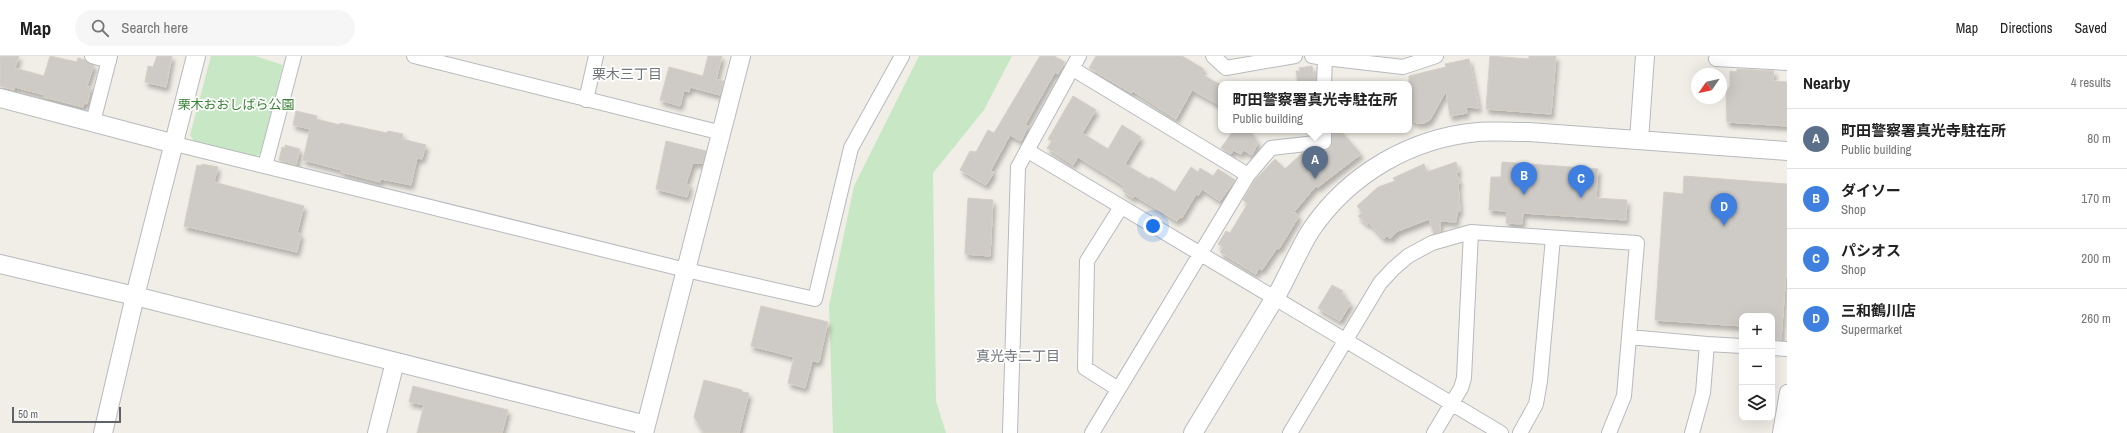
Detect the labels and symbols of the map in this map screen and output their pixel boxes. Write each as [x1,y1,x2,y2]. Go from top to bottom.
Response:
district label: 栗木三丁目 [592,65,662,83]
north arrow [1691,68,1727,104]
park label: 栗木おおしばら公園 [177,96,295,113]
pin: A [1302,146,1328,179]
pin: B [1511,162,1537,195]
pin: C [1568,165,1594,198]
pin: D [1711,193,1737,226]
your location [1143,216,1163,236]
district label: 真光寺二丁目 [976,347,1060,365]
scale bar [12,405,121,424]

